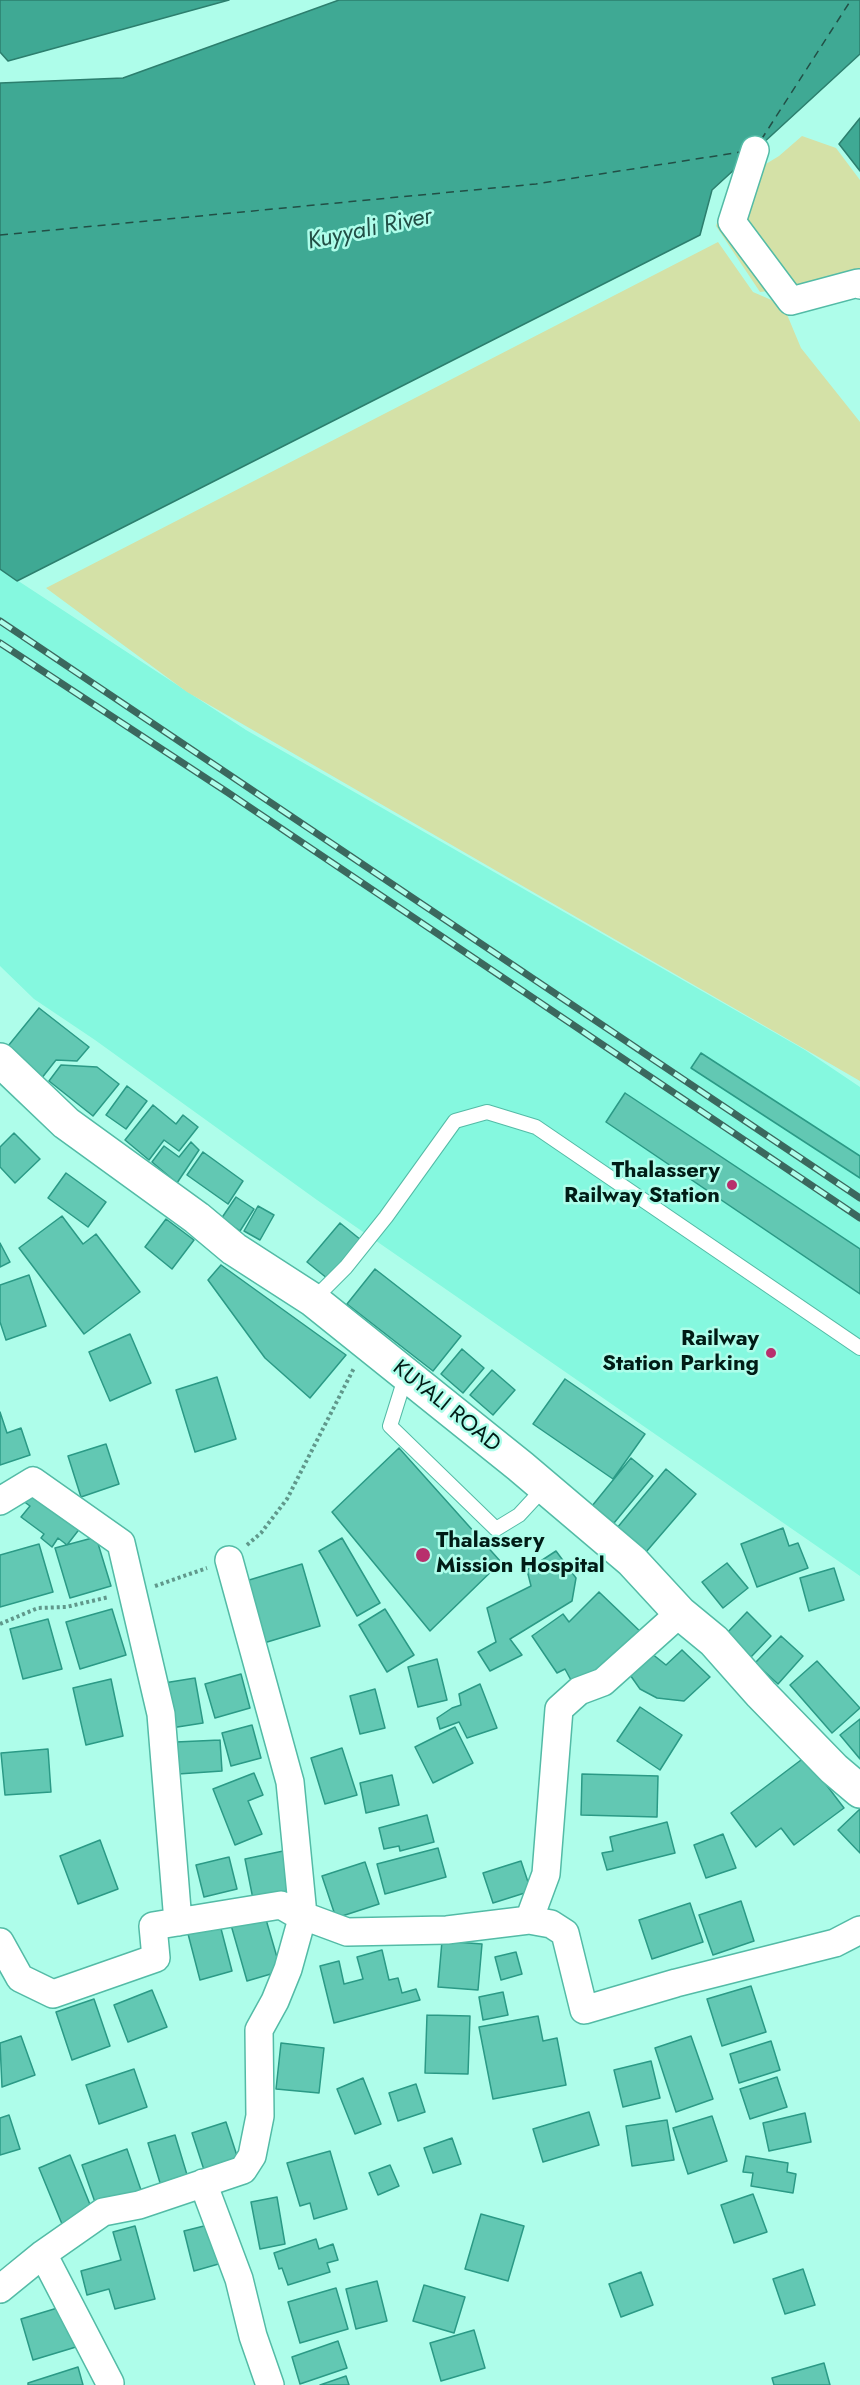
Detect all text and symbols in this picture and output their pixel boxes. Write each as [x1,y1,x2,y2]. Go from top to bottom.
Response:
water label: Kuyyali River [305,203,435,257]
place label: Thalassery Railway Station [564,1159,720,1210]
marker: Thalassery Railway Station [725,1178,739,1192]
place label: Railway Station Parking [602,1327,759,1378]
marker: Railway Station Parking [764,1346,778,1360]
street label: KUYALI ROAD [387,1355,505,1459]
place label: Thalassery Mission Hospital [436,1529,605,1580]
marker: Thalassery Mission Hospital [414,1546,432,1564]

